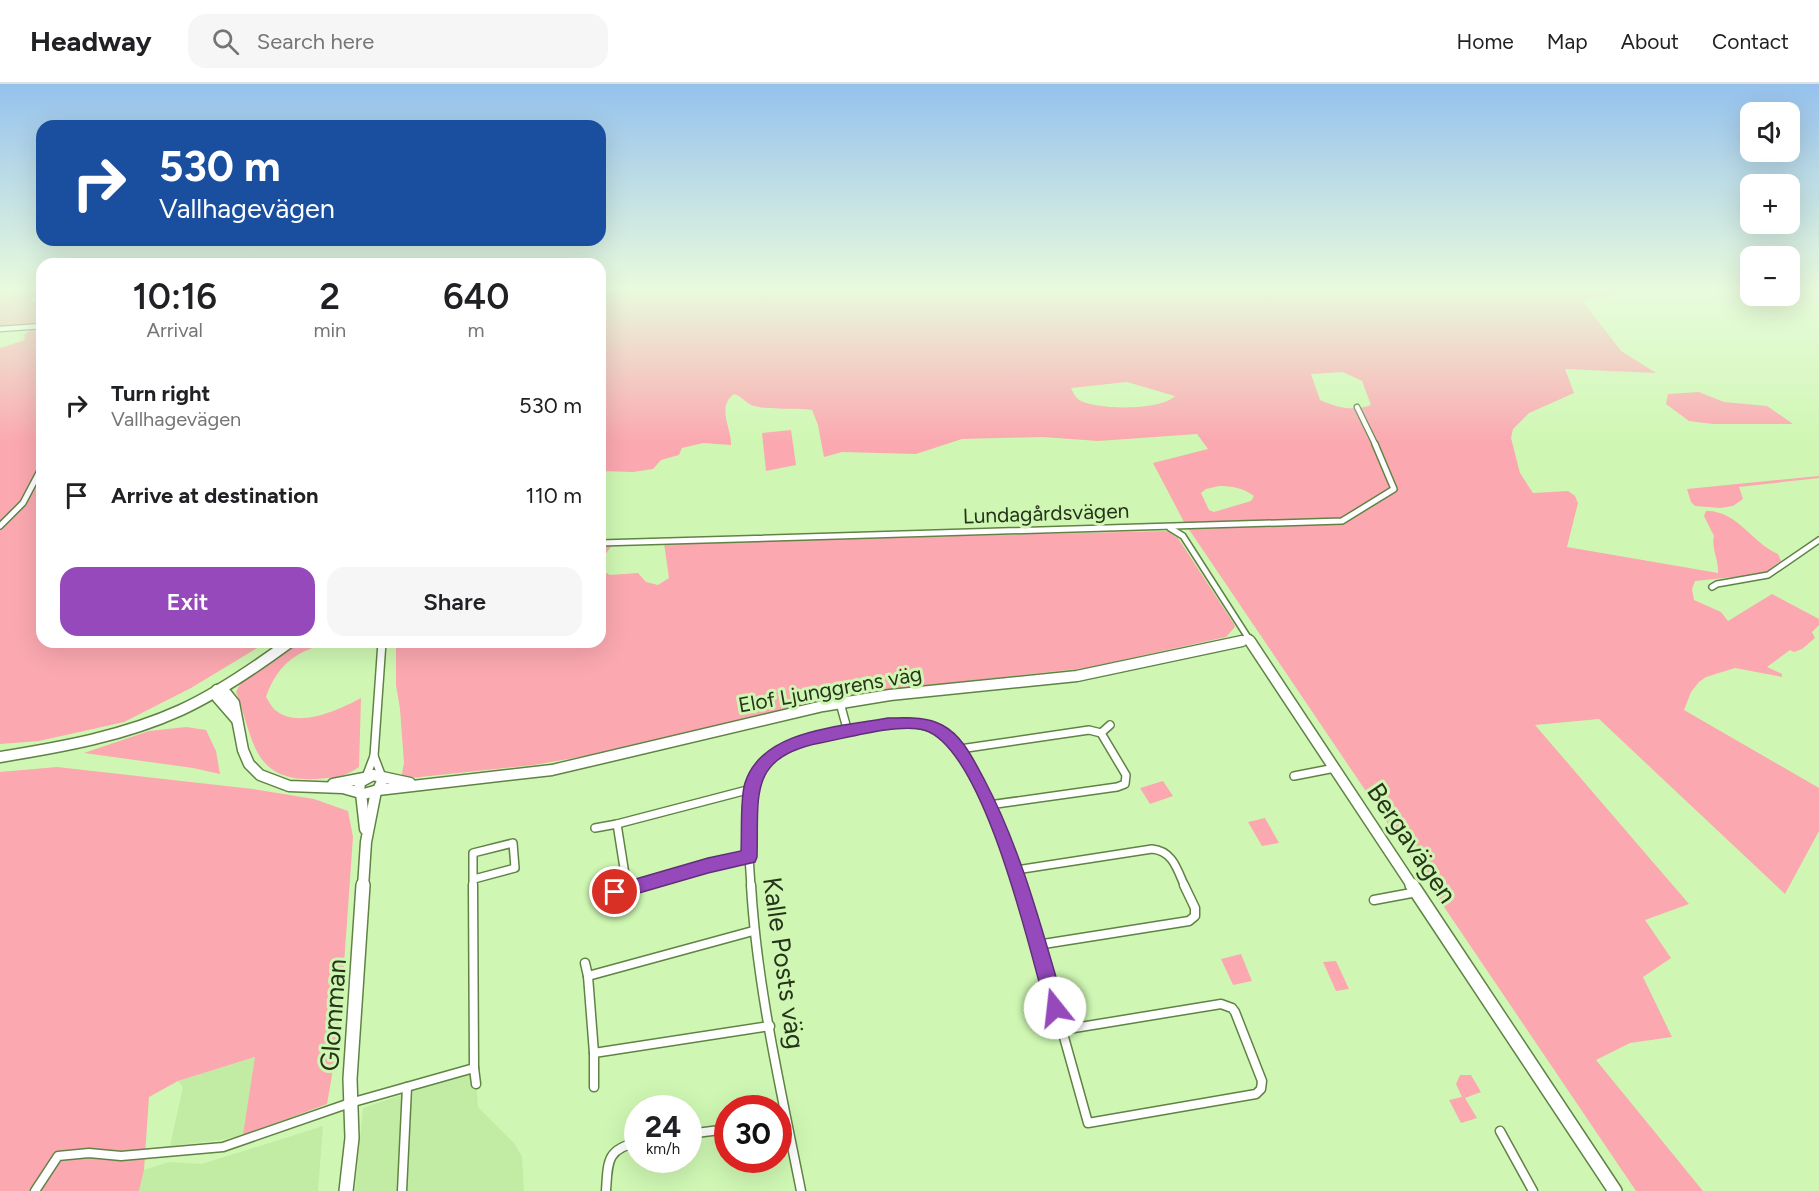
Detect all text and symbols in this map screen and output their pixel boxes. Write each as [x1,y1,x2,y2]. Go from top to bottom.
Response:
search box [188,14,608,68]
text: Headway [30,24,152,58]
icon: search [209,25,242,58]
text: Search here [257,28,374,55]
text: Home [1457,29,1514,54]
text: Map [1547,29,1588,54]
text: About [1621,29,1679,54]
text: Contact [1712,29,1789,54]
map controls [1740,102,1800,306]
button: sound [1740,102,1800,162]
text: 530 m [159,141,281,192]
icon: right [60,144,138,222]
button: + [1740,174,1800,234]
text: Vallhagevägen [159,192,335,225]
button: − [1740,246,1800,306]
text: 10:16 [133,275,217,318]
text: 2 [320,275,340,318]
text: 640 [443,275,509,318]
text: Arrival [146,318,203,342]
text: min [313,318,346,342]
text: m [468,318,485,342]
text: Turn right [111,380,210,407]
icon: right [60,389,93,422]
text: 530 m [519,392,582,419]
text: Vallhagevägen [111,407,241,431]
icon: arrive [60,479,93,512]
text: Arrive at destination [111,482,319,509]
text: 110 m [526,482,582,509]
street label: Lundagårdsvägen [962,498,1130,528]
button: Exit [60,567,315,636]
button: Share [327,567,582,636]
street label: Elof Ljunggrens väg [736,661,924,717]
street label: Bergavägen [1360,777,1464,909]
pin [589,866,640,917]
icon: arrive [598,875,631,908]
street label: Kalle Posts väg [756,875,812,1051]
street label: Glomman [313,958,353,1072]
position arrow [1023,976,1087,1040]
speed limit sign: 30 [714,1095,792,1173]
text: 24 [645,1108,681,1145]
text: km/h [646,1140,680,1158]

